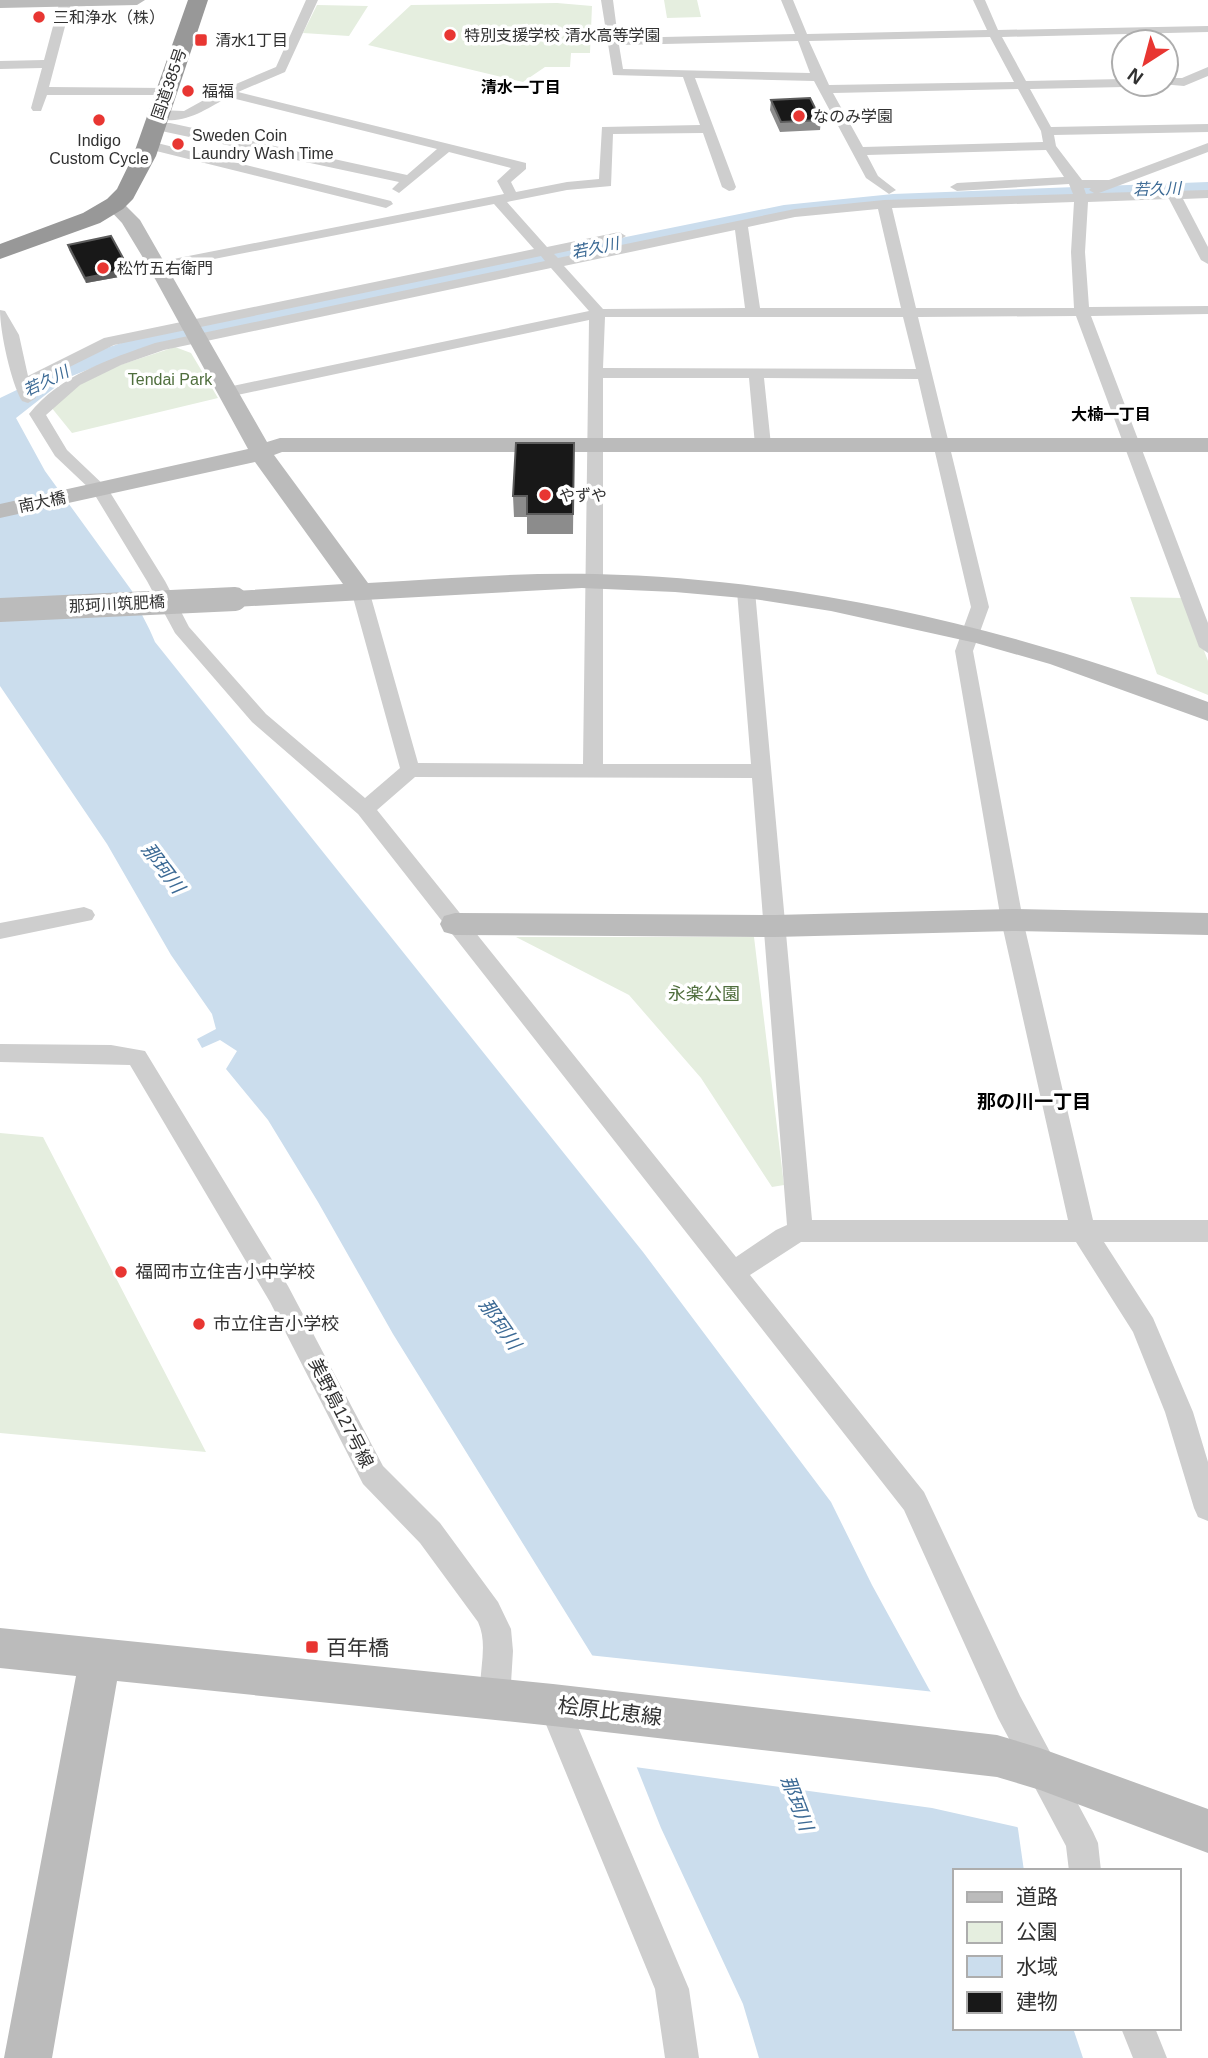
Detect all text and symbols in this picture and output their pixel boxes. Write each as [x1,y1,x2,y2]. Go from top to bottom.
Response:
marker: 三和浄水（株） [31,9,47,25]
place label: 三和浄水（株） [53,9,165,26]
marker: 特別支援学校 清水高等学園 [442,27,458,43]
place label: 特別支援学校 清水高等学園 [464,27,660,44]
north arrow [1110,28,1180,98]
marker: 清水1丁目 [193,32,209,48]
place label: 清水1丁目 [215,32,288,49]
street label: 国道385号 [149,46,189,122]
text: N [1124,64,1147,89]
district label: 清水一丁目 [481,79,561,96]
marker: 福福 [180,83,196,99]
place label: 福福 [202,83,234,100]
marker: なのみ学園 [791,108,807,124]
place label: なのみ学園 [813,108,893,125]
marker: Indigo Custom Cycle [91,112,107,128]
place label: Sweden Coin Laundry Wash Time [192,127,334,162]
place label: Indigo Custom Cycle [49,132,149,167]
marker: Sweden Coin Laundry Wash Time [170,136,186,152]
water label: 若久川 [1133,180,1183,198]
water label: 若久川 [570,234,622,261]
marker: 松竹五右衛門 [95,260,111,276]
place label: 松竹五右衛門 [117,260,213,277]
water label: 若久川 [21,362,73,399]
park label: Tendai Park [128,371,213,388]
district label: 大楠一丁目 [1071,406,1151,423]
marker: やずや [537,487,553,503]
place label: やずや [559,487,607,504]
street label: 南大橋 [17,489,67,515]
street label: 那珂川筑肥橋 [69,593,165,615]
water label: 那珂川 [137,839,190,899]
park label: 永楽公園 [668,984,740,1004]
district label: 那の川一丁目 [977,1091,1091,1112]
place label: 福岡市立住吉小中学校 [135,1262,315,1282]
marker: 福岡市立住吉小中学校 [113,1264,129,1280]
water label: 那珂川 [475,1295,526,1355]
place label: 市立住吉小学校 [213,1314,339,1334]
marker: 市立住吉小学校 [191,1316,207,1332]
street label: 美野島127号線 [305,1355,377,1471]
place label: 百年橋 [326,1636,389,1659]
marker: 百年橋 [304,1639,320,1655]
street label: 桧原比恵線 [556,1693,664,1729]
water label: 那珂川 [777,1773,818,1835]
legend [953,1869,1180,2030]
text: 道路 [1016,1885,1058,1908]
text: 公園 [1016,1920,1058,1943]
text: 水域 [1016,1955,1058,1978]
text: 建物 [1016,1990,1058,2013]

